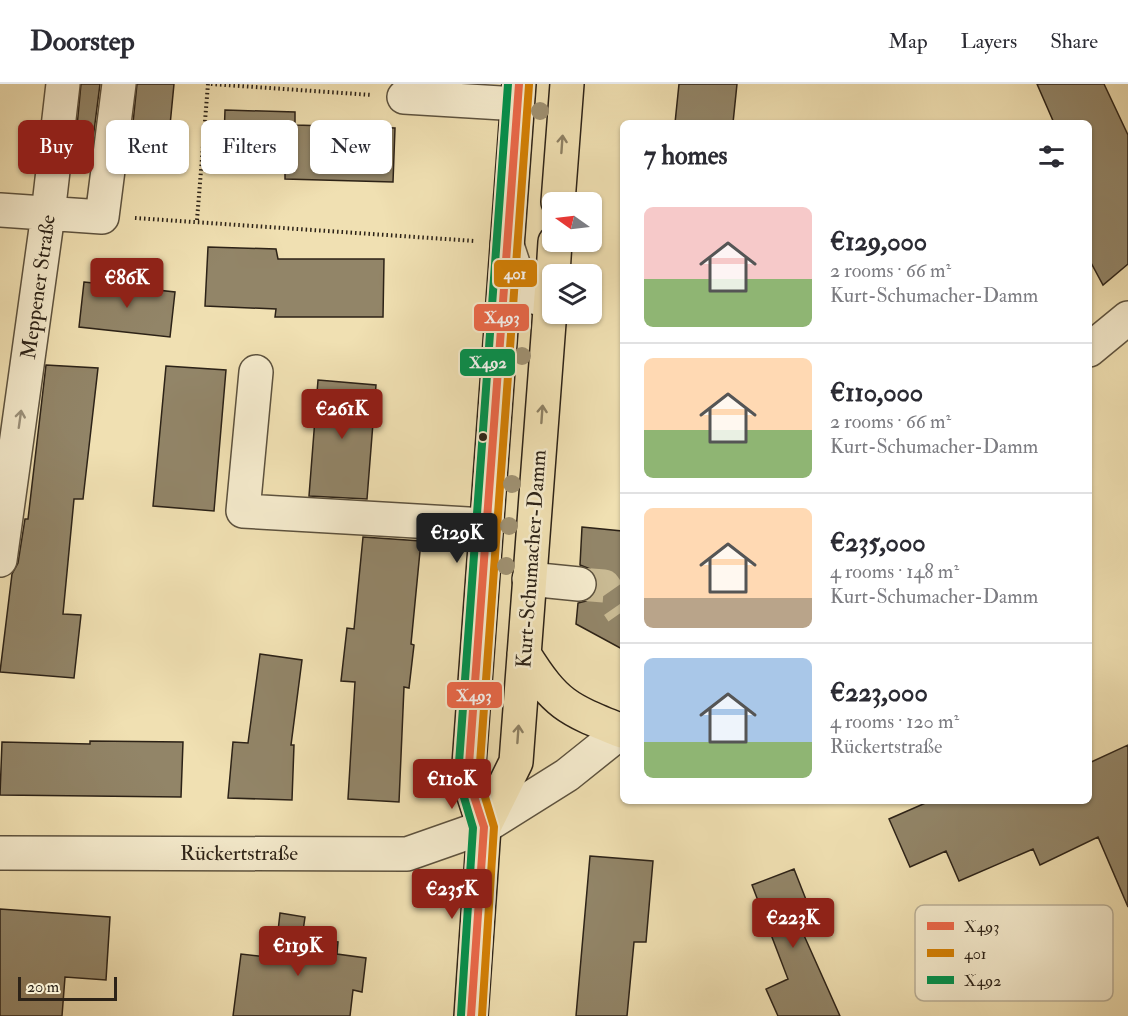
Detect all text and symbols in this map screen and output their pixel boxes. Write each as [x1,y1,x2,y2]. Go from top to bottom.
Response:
text: Doorstep [30,24,135,59]
text: Map [888,28,928,55]
text: Layers [961,28,1017,55]
text: Share [1050,28,1098,55]
chip: Buy [18,120,94,174]
chip: Rent [106,120,189,174]
chip: Filters [201,120,298,174]
chip: New [310,120,392,174]
one-way arrow [557,135,568,155]
text: 7 homes [644,140,727,172]
icon: filters [1035,140,1068,173]
north arrow [542,192,602,252]
map controls [542,192,602,324]
street label: Meppener Straße [15,213,62,361]
text: €129,000 [830,226,927,258]
icon: home [692,231,764,303]
pin: €86K [91,258,163,309]
text: 2 rooms · 66 m² [830,258,951,283]
line badge: 401 [493,259,538,288]
text: 401 [503,264,527,284]
button: layers [542,264,602,324]
text: €86K [104,265,150,290]
text: Kurt-Schumacher-Damm [830,283,1038,308]
line badge: X493 [473,303,530,332]
text: X493 [484,308,520,328]
line badge: X492 [459,348,516,377]
text: X492 [469,353,507,373]
text: €110,000 [830,377,923,409]
icon: home [692,382,764,454]
pin: €261K [300,389,384,440]
text: €261K [316,396,368,421]
one-way arrow [537,405,548,425]
text: 2 rooms · 66 m² [830,409,951,434]
one-way arrow [14,410,25,429]
unlabelled marker [477,431,489,443]
text: Kurt-Schumacher-Damm [830,434,1038,459]
street label: Kurt-Schumacher-Damm [510,449,553,669]
pin: €129K [415,513,499,564]
text: €129K [430,520,484,545]
text: €235,000 [830,527,926,559]
icon: home [692,532,764,604]
text: 4 rooms · 148 m² [830,559,959,584]
text: Kurt-Schumacher-Damm [830,584,1038,609]
text: €223,000 [830,677,928,709]
line badge: X493 [446,681,503,709]
icon: home [692,682,764,754]
text: X493 [456,686,492,706]
text: 4 rooms · 120 m² [830,709,959,734]
one-way arrow [513,725,524,745]
text: Rückertstraße [830,734,942,759]
pin: €110K [410,759,494,810]
text: €110K [427,766,477,791]
street label: Rückertstraße [180,840,298,867]
pin: €235K [410,869,494,920]
text: €235K [426,876,478,901]
pin: €223K [751,898,835,949]
text: €223K [766,905,820,930]
legend [915,905,1113,1001]
text: X493 [964,917,999,937]
pin: €119K [256,926,340,977]
text: €119K [273,933,323,958]
text: 401 [964,944,986,964]
text: X492 [964,971,1001,991]
scale bar [18,974,117,1002]
text: 20 m [27,977,59,997]

